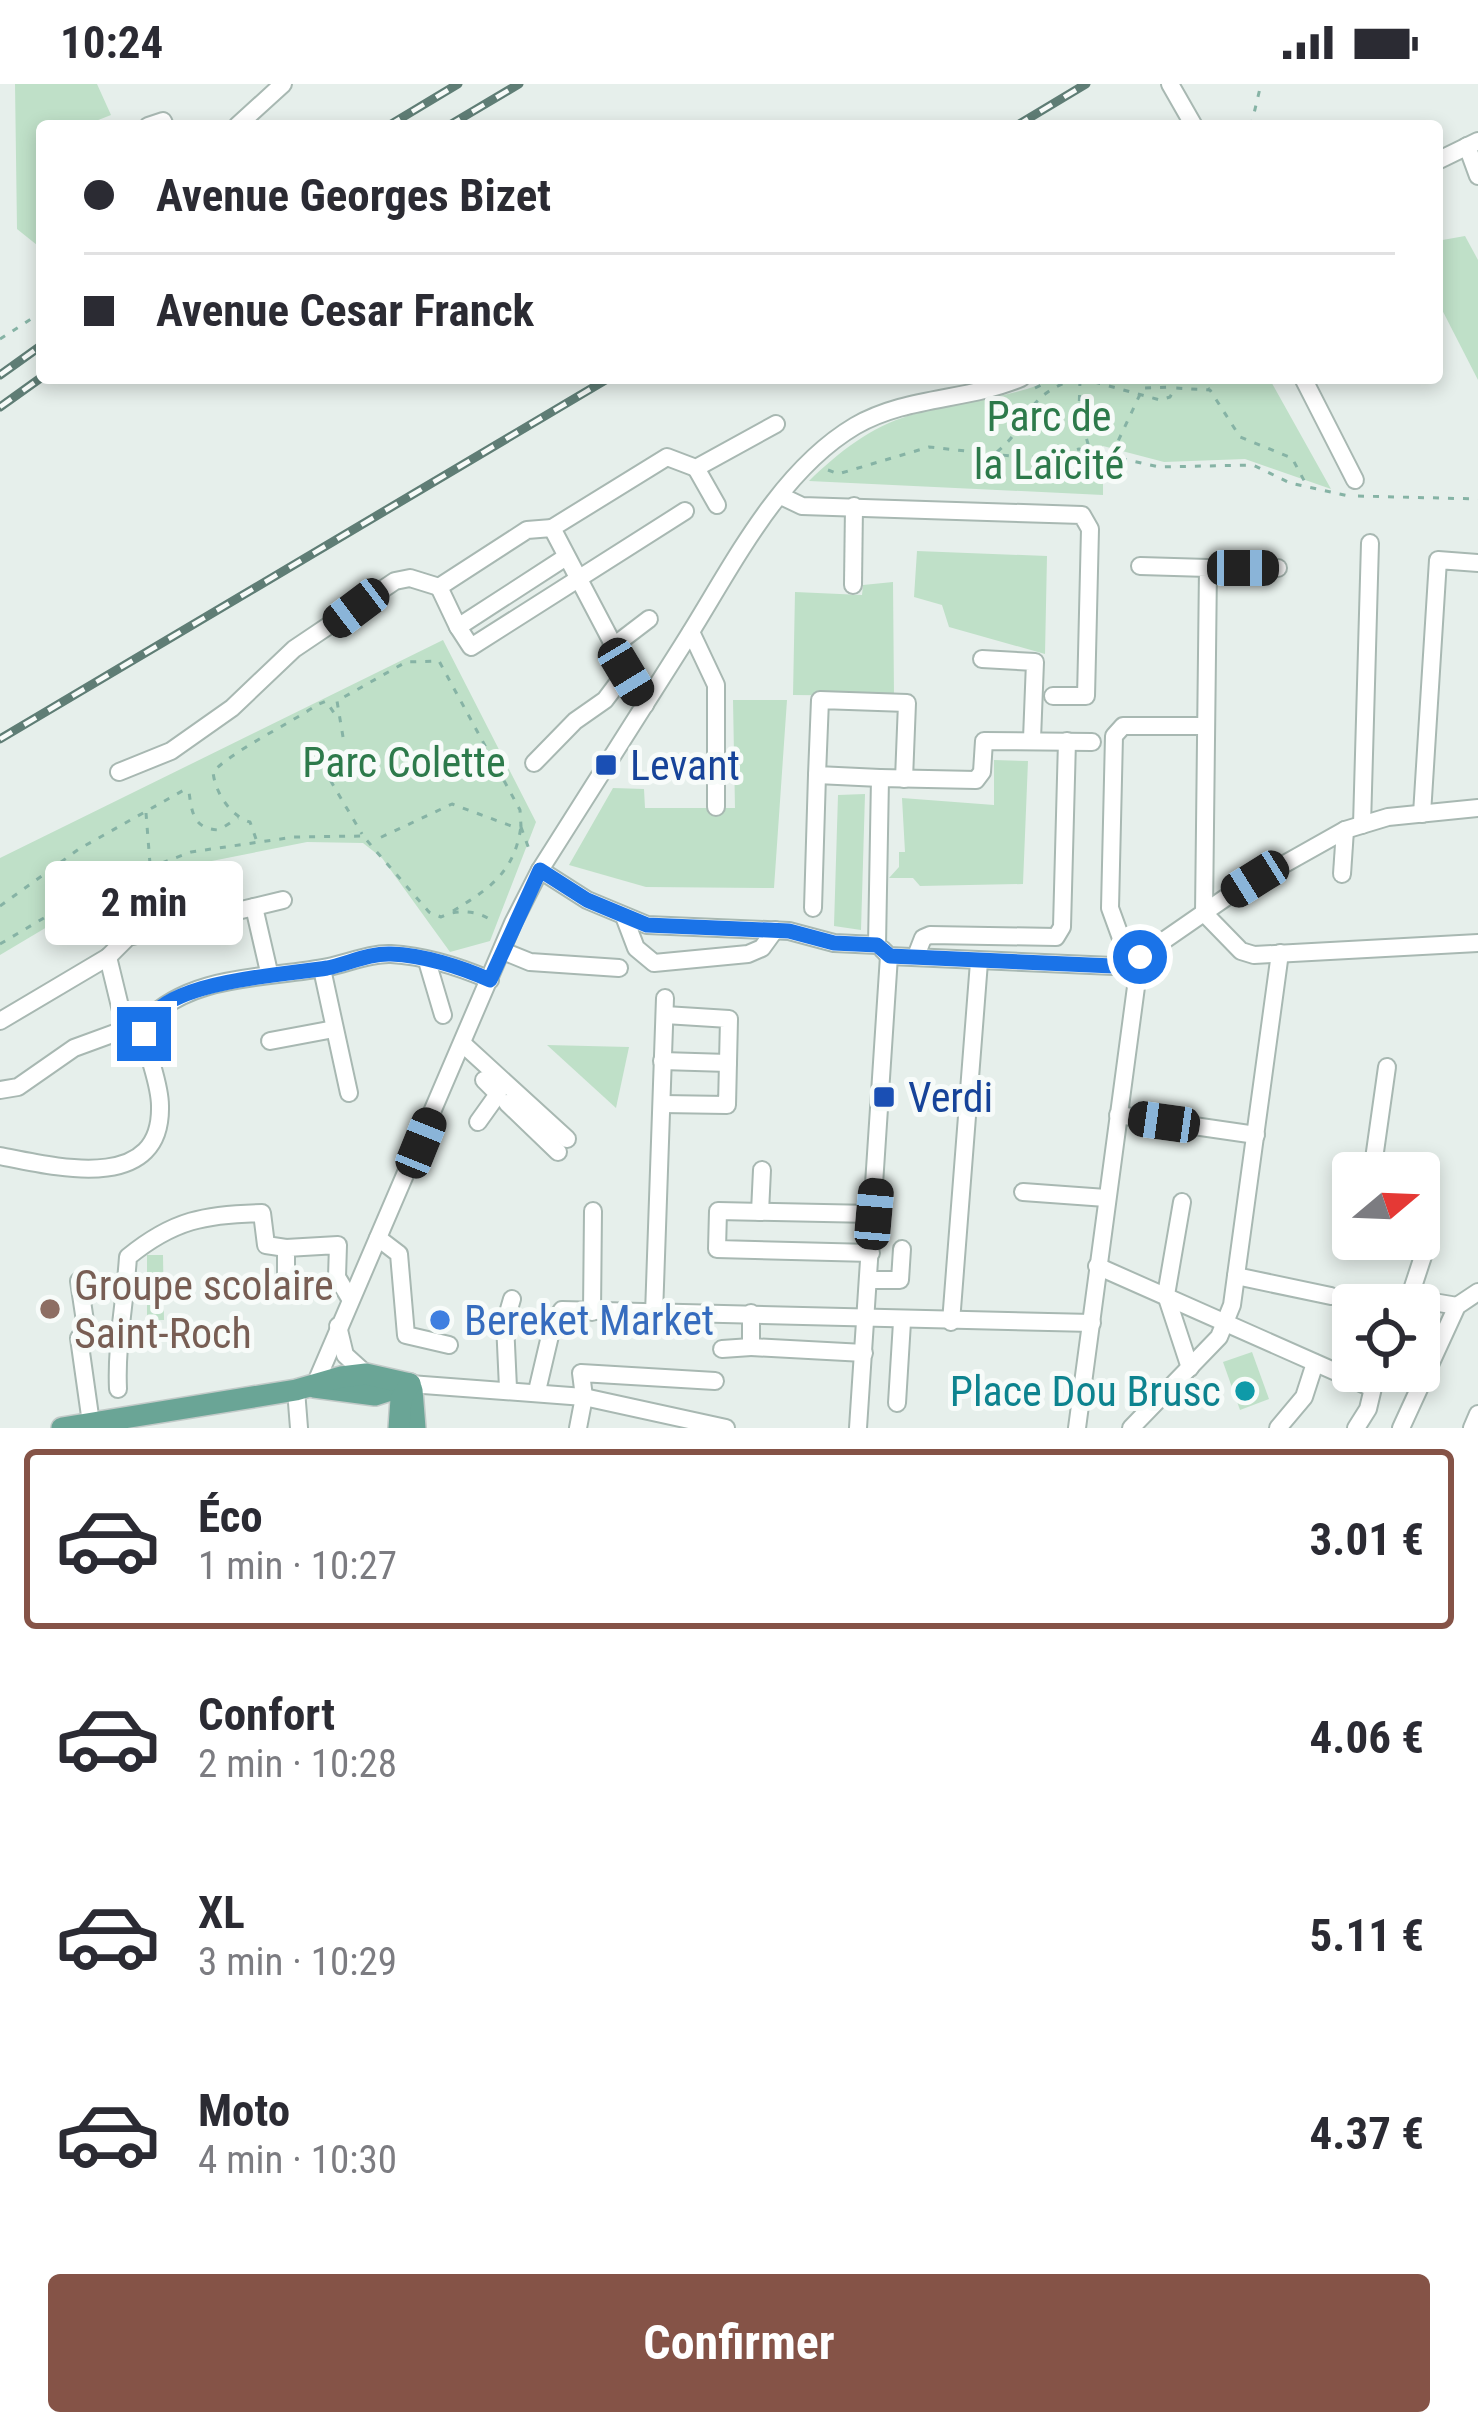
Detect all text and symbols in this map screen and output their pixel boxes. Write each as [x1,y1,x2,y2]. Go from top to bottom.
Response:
text: 10:24 [60,16,163,69]
text: Avenue Georges Bizet [156,169,551,222]
text: Avenue Cesar Franck [156,284,534,337]
park label: Parc de la Laïcité [974,392,1124,489]
car [1207,550,1279,586]
car [316,572,396,644]
car [592,632,660,712]
park label: Parc Colette [302,738,506,787]
place label: Levant [630,741,740,790]
marker: Levant [593,752,619,778]
car [1215,845,1295,913]
callout: 2 min [45,860,243,944]
text: 2 min [101,880,187,926]
route start [1113,930,1167,984]
route end [117,1007,171,1061]
place label: Verdi [908,1073,993,1122]
marker: Verdi [871,1084,897,1110]
car [1126,1099,1202,1145]
car [391,1103,451,1183]
north arrow [1332,1152,1440,1260]
map controls [1332,1152,1440,1392]
car [853,1177,895,1251]
place label: Groupe scolaire Saint-Roch [74,1261,334,1358]
button: locate [1332,1284,1440,1392]
marker: Groupe scolaire Saint-Roch [37,1296,63,1322]
place label: Bereket Market [464,1296,714,1345]
marker: Bereket Market [427,1307,453,1333]
place label: Place Dou Brusc [950,1367,1221,1416]
marker: Place Dou Brusc [1232,1378,1258,1404]
icon: car [54,1485,162,1593]
text: Éco [198,1490,263,1543]
text: 3.01 € [1310,1513,1424,1566]
text: 1 min · 10:27 [198,1543,397,1589]
icon: car [54,1683,162,1791]
text: Confort [198,1688,335,1741]
text: 4.06 € [1310,1711,1424,1764]
text: 2 min · 10:28 [198,1741,397,1787]
icon: car [54,1881,162,1989]
text: XL [198,1886,245,1939]
text: 5.11 € [1310,1909,1424,1962]
text: 3 min · 10:29 [198,1939,397,1985]
icon: car [54,2079,162,2187]
text: Moto [198,2084,290,2137]
text: 4.37 € [1310,2107,1424,2160]
text: 4 min · 10:30 [198,2137,397,2183]
button: Confirmer [48,2274,1430,2412]

